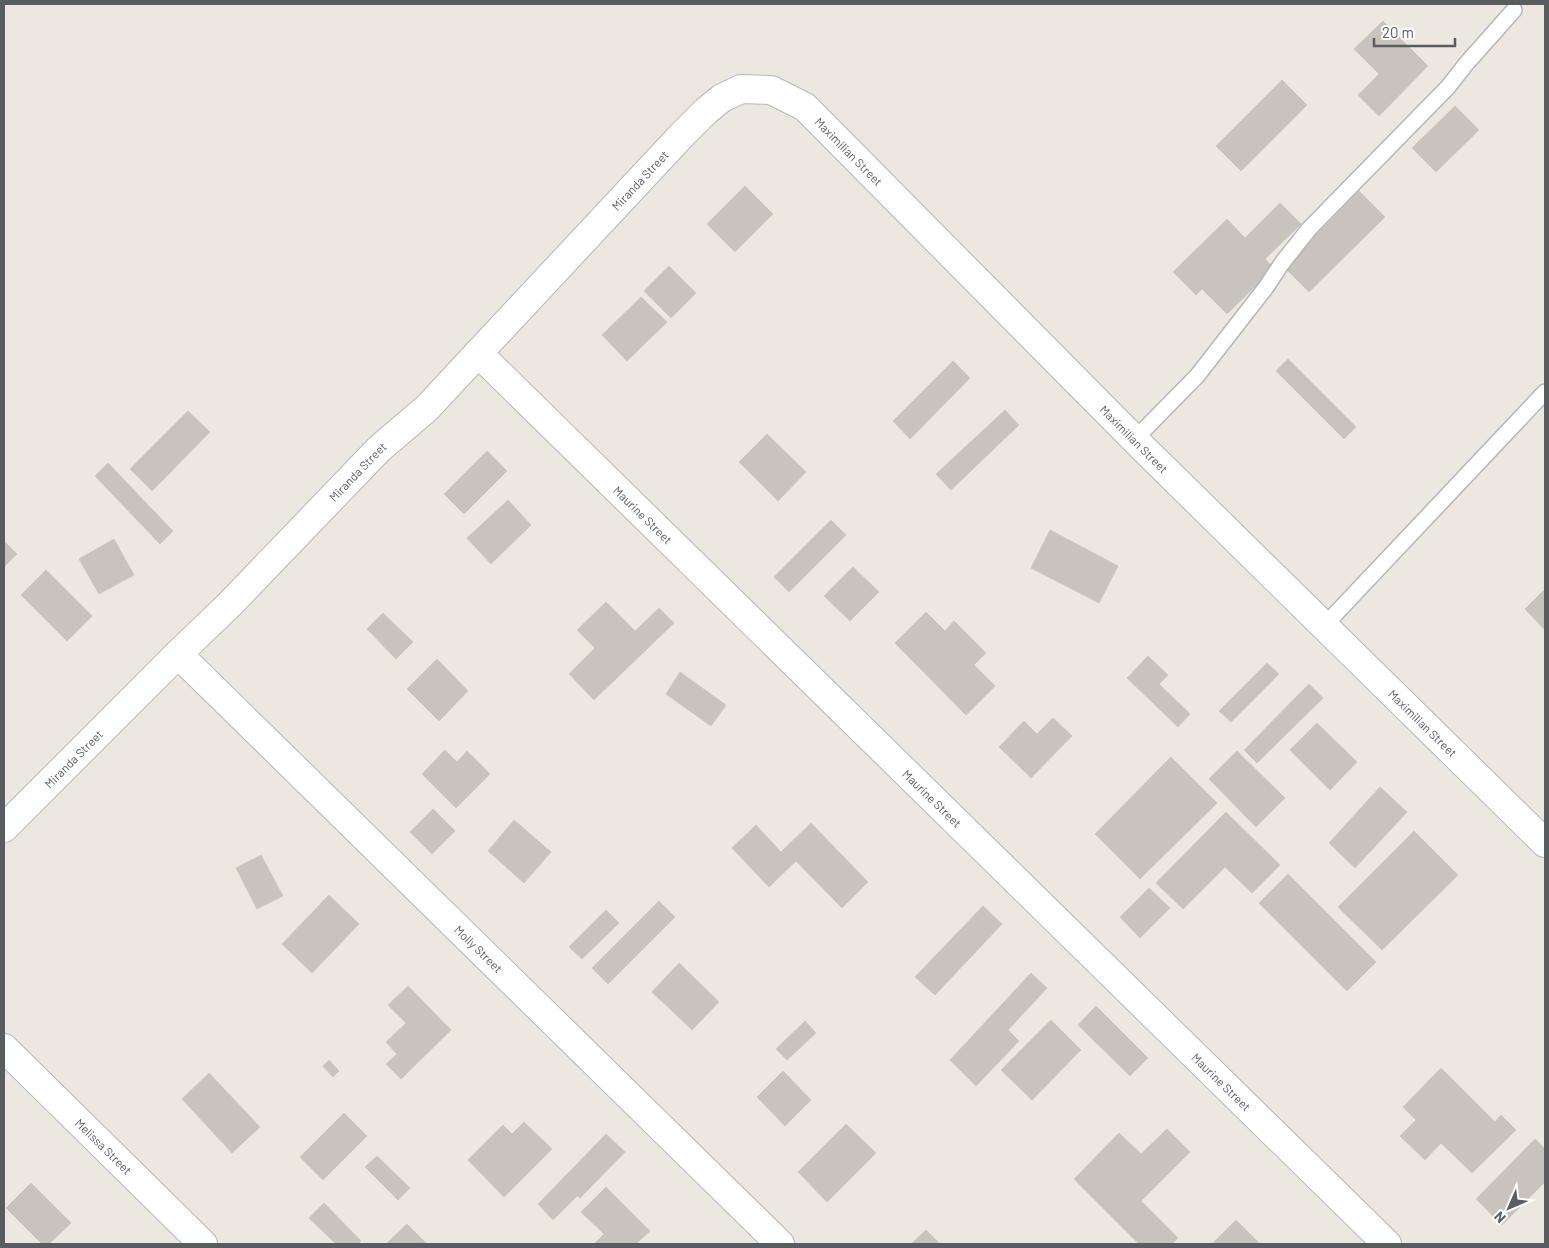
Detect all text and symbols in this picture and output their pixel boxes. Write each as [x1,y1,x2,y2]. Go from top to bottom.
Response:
scale bar [1374,15,1455,47]
text: 20 m [1382,23,1414,41]
street label: Maximilian Street [812,114,886,188]
street label: Miranda Street [608,147,671,213]
street label: Maximilian Street [1097,402,1171,476]
street label: Miranda Street [326,439,389,504]
street label: Maurine Street [611,483,675,547]
street label: Maximilian Street [1386,686,1460,760]
street label: Miranda Street [41,727,105,791]
street label: Maurine Street [900,766,964,830]
street label: Molly Street [452,922,506,975]
street label: Maurine Street [1189,1050,1254,1114]
street label: Melissa Street [73,1115,135,1177]
north arrow [1484,1183,1534,1233]
text: N [1490,1208,1509,1227]

